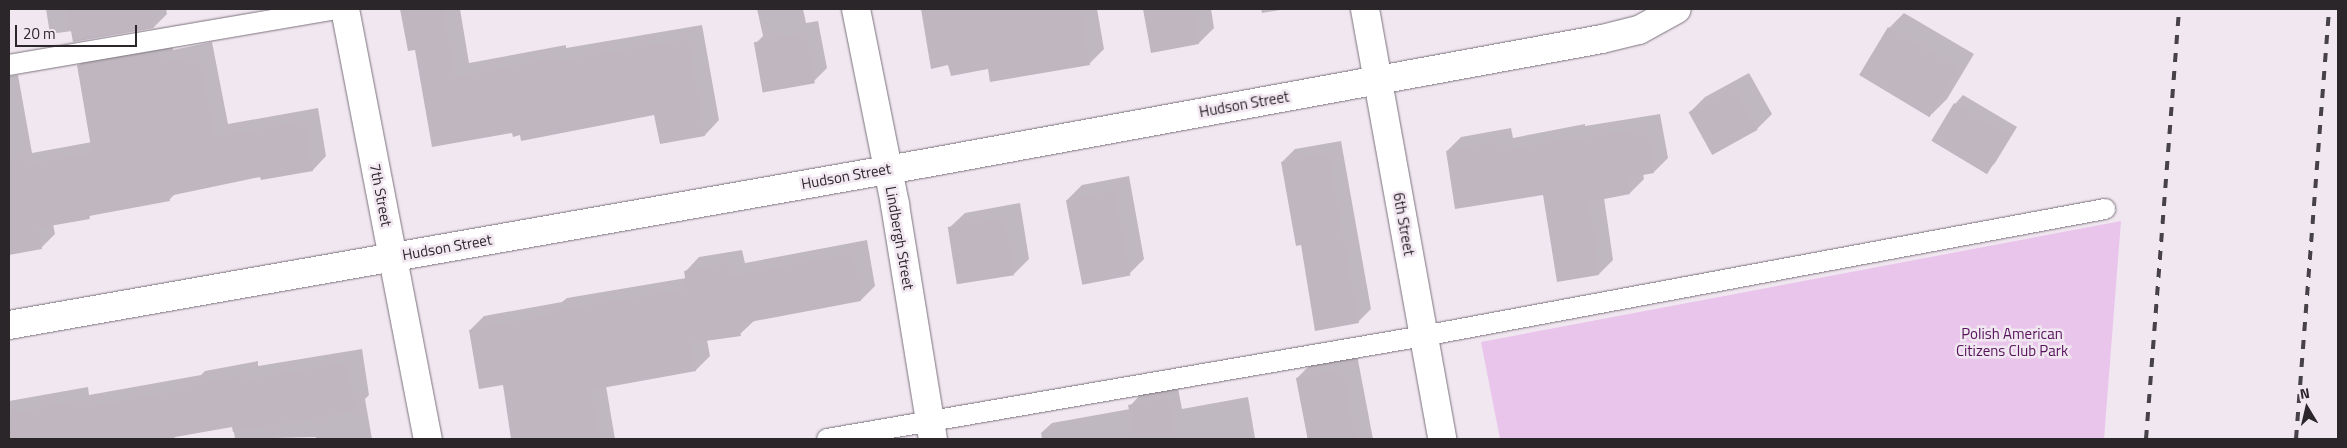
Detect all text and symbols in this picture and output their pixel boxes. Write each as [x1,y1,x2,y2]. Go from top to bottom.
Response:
scale bar [18,15,140,47]
text: 20 m [23,22,56,45]
street label: Hudson Street [1198,87,1290,121]
street label: Hudson Street [800,159,892,193]
street label: 7th Street [366,162,396,228]
street label: Lindbergh Street [882,185,918,291]
street label: 6th Street [1390,191,1418,257]
street label: Hudson Street [401,230,493,264]
park label: Polish American Citizens Club Park [1956,324,2068,359]
text: N [2298,382,2311,404]
north arrow [2282,383,2332,433]

